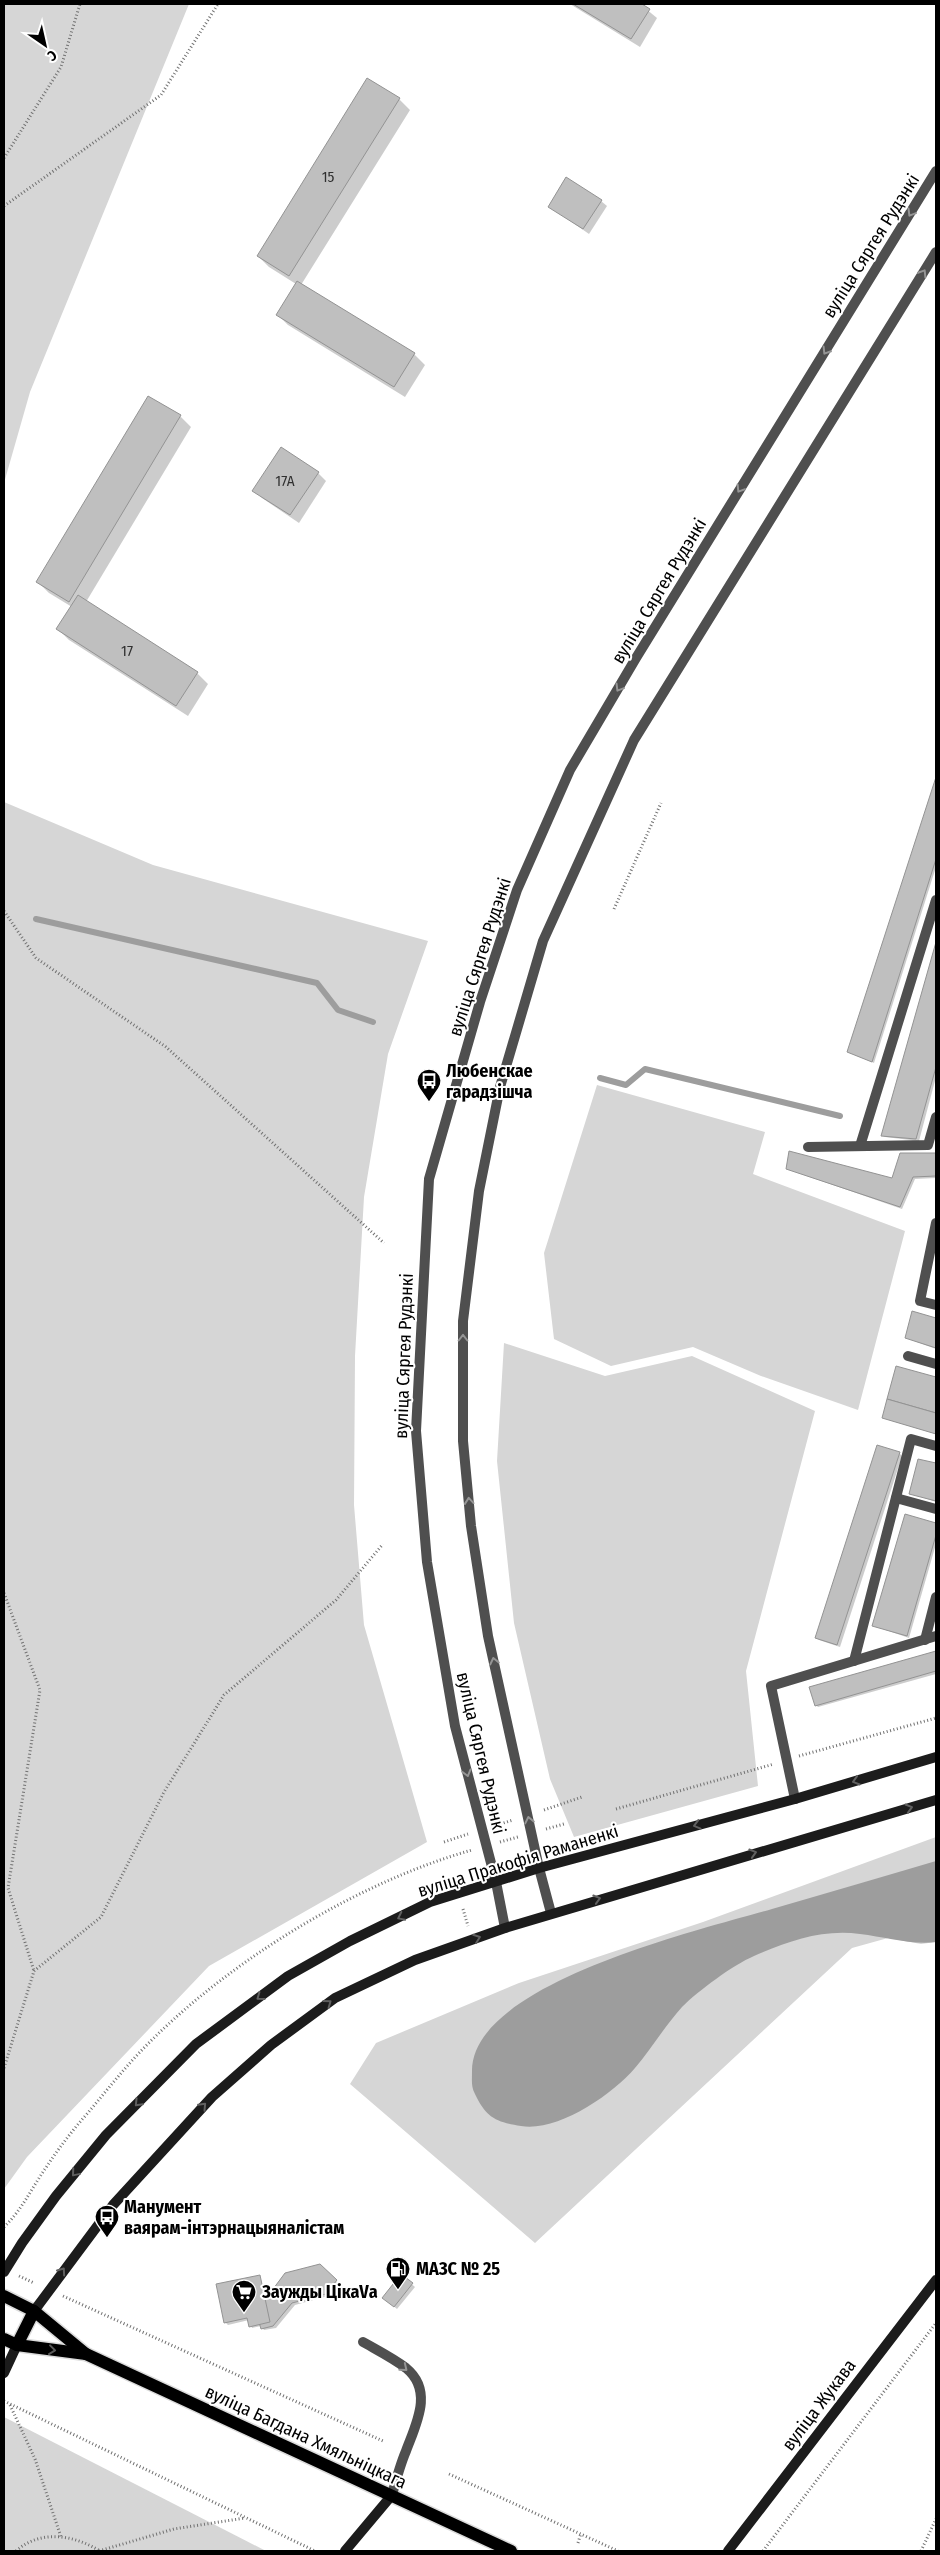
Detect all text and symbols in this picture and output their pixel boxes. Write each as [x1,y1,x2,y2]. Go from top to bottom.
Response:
north arrow [20,20,70,70]
text: С [44,46,60,65]
house number: 15 [322,168,334,186]
street label: вуліца Сяргея Рудэнкі [818,170,924,322]
one-way arrow [908,208,918,217]
one-way arrow [916,270,926,279]
one-way arrow [822,346,832,355]
house number: 17А [275,472,295,490]
one-way arrow [737,484,747,493]
street label: вуліца Сяргея Рудэнкі [607,514,711,668]
house number: 17 [121,642,133,660]
one-way arrow [615,682,625,691]
street label: вуліца Сяргея Рудэнкі [444,875,516,1039]
place label: Любенскае гарадзішча [446,1060,533,1103]
bus stop icon: Любенскае гарадзішча [416,1068,442,1102]
street label: вуліца Сяргея Рудэнкі [390,1273,418,1439]
one-way arrow [458,1334,468,1342]
one-way arrow [463,1496,474,1504]
one-way arrow [489,1657,500,1666]
street label: вуліца Сяргея Рудэнкі [452,1670,510,1836]
one-way arrow [462,1769,472,1777]
one-way arrow [852,1775,861,1785]
one-way arrow [905,1803,913,1813]
one-way arrow [524,1815,535,1824]
one-way arrow [693,1819,702,1830]
street label: вуліца Пракофія Раманенкі [415,1820,621,1902]
one-way arrow [749,1848,757,1858]
one-way arrow [593,1895,601,1905]
one-way arrow [397,1910,406,1921]
one-way arrow [472,1934,481,1944]
one-way arrow [257,1991,266,1999]
one-way arrow [323,2000,332,2009]
one-way arrow [135,2097,144,2106]
one-way arrow [197,2103,206,2112]
one-way arrow [72,2167,81,2176]
place label: Манумент ваярам-інтэрнацыяналістам [124,2196,344,2239]
bus stop icon: Манумент ваярам-інтэрнацыяналістам [94,2204,120,2238]
fuel station icon: МАЗС № 25 [385,2256,411,2290]
place label: МАЗС № 25 [416,2258,500,2280]
one-way arrow [56,2267,65,2277]
supermarket icon: Заужды ЦікаVа [231,2279,257,2313]
place label: Заужды ЦікаVа [261,2281,378,2303]
one-way arrow [47,2344,56,2354]
street label: вуліца Жукава [777,2355,861,2455]
one-way arrow [398,2362,407,2371]
street label: вуліца Багдана Хмяльніцкага [202,2381,410,2494]

